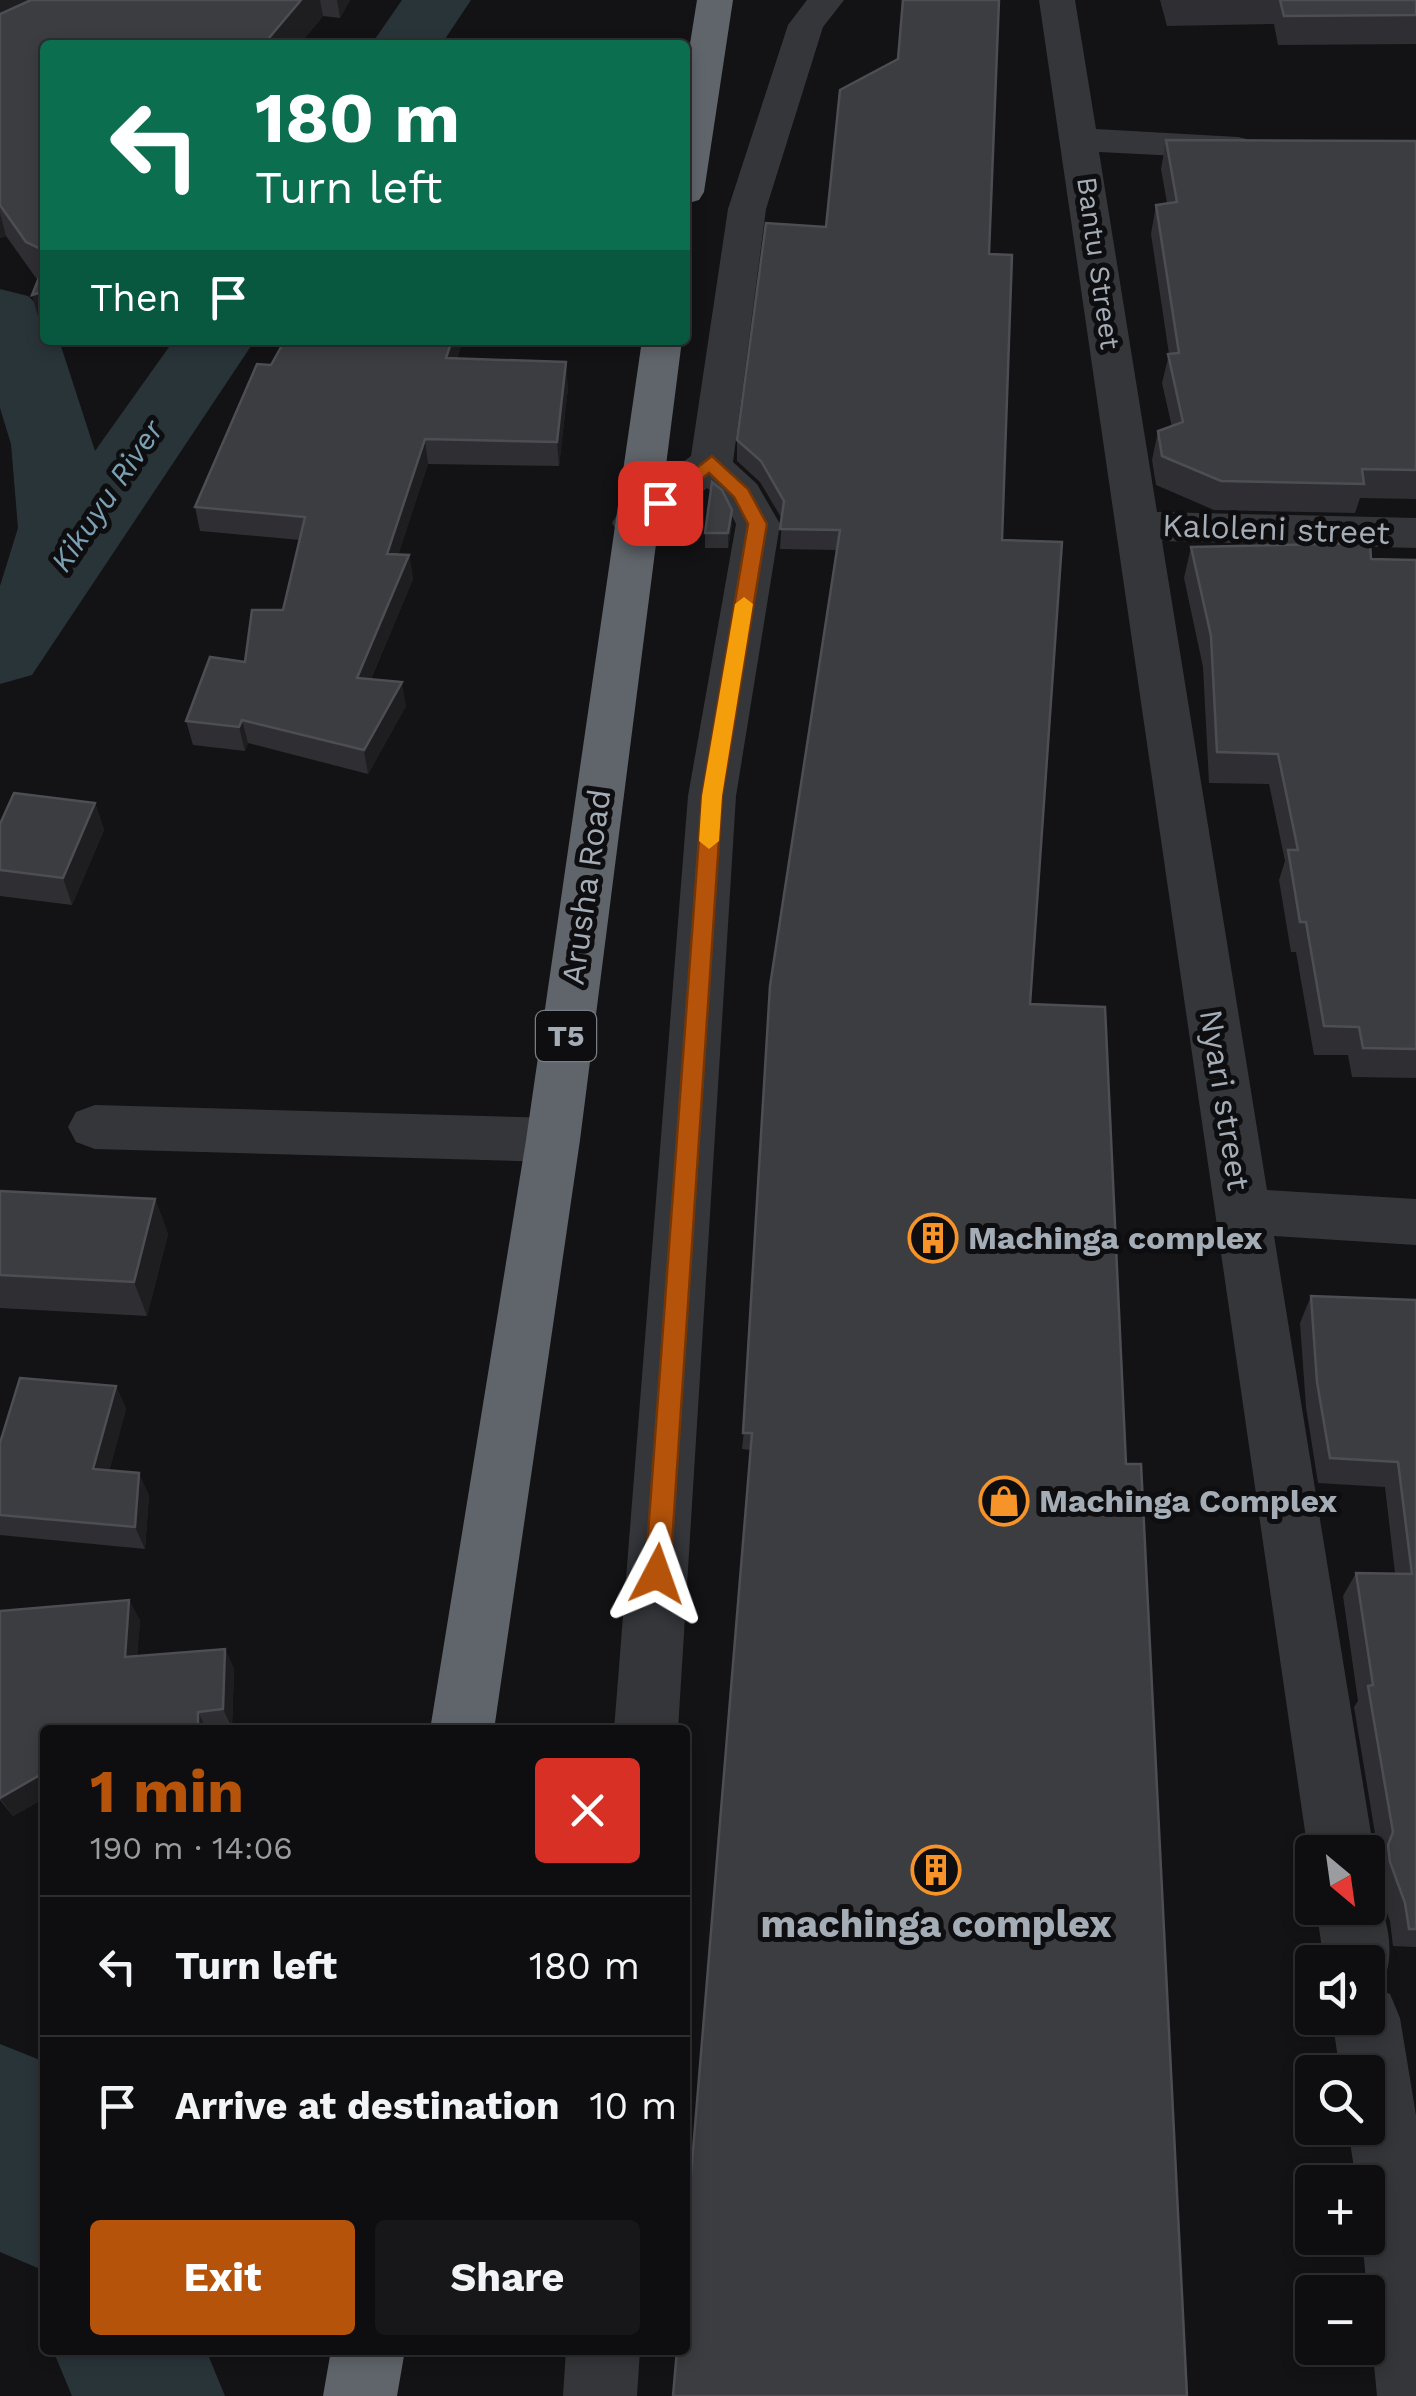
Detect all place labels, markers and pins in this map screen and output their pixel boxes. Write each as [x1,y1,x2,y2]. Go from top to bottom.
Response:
pin [618,461,703,546]
building icon: Machinga complex [907,1212,959,1264]
place label: Machinga complex [968,1219,1263,1257]
shop icon: Machinga Complex [978,1475,1030,1527]
place label: Machinga Complex [1039,1482,1337,1520]
building icon: machinga complex [910,1844,962,1896]
place label: machinga complex [761,1902,1112,1946]

